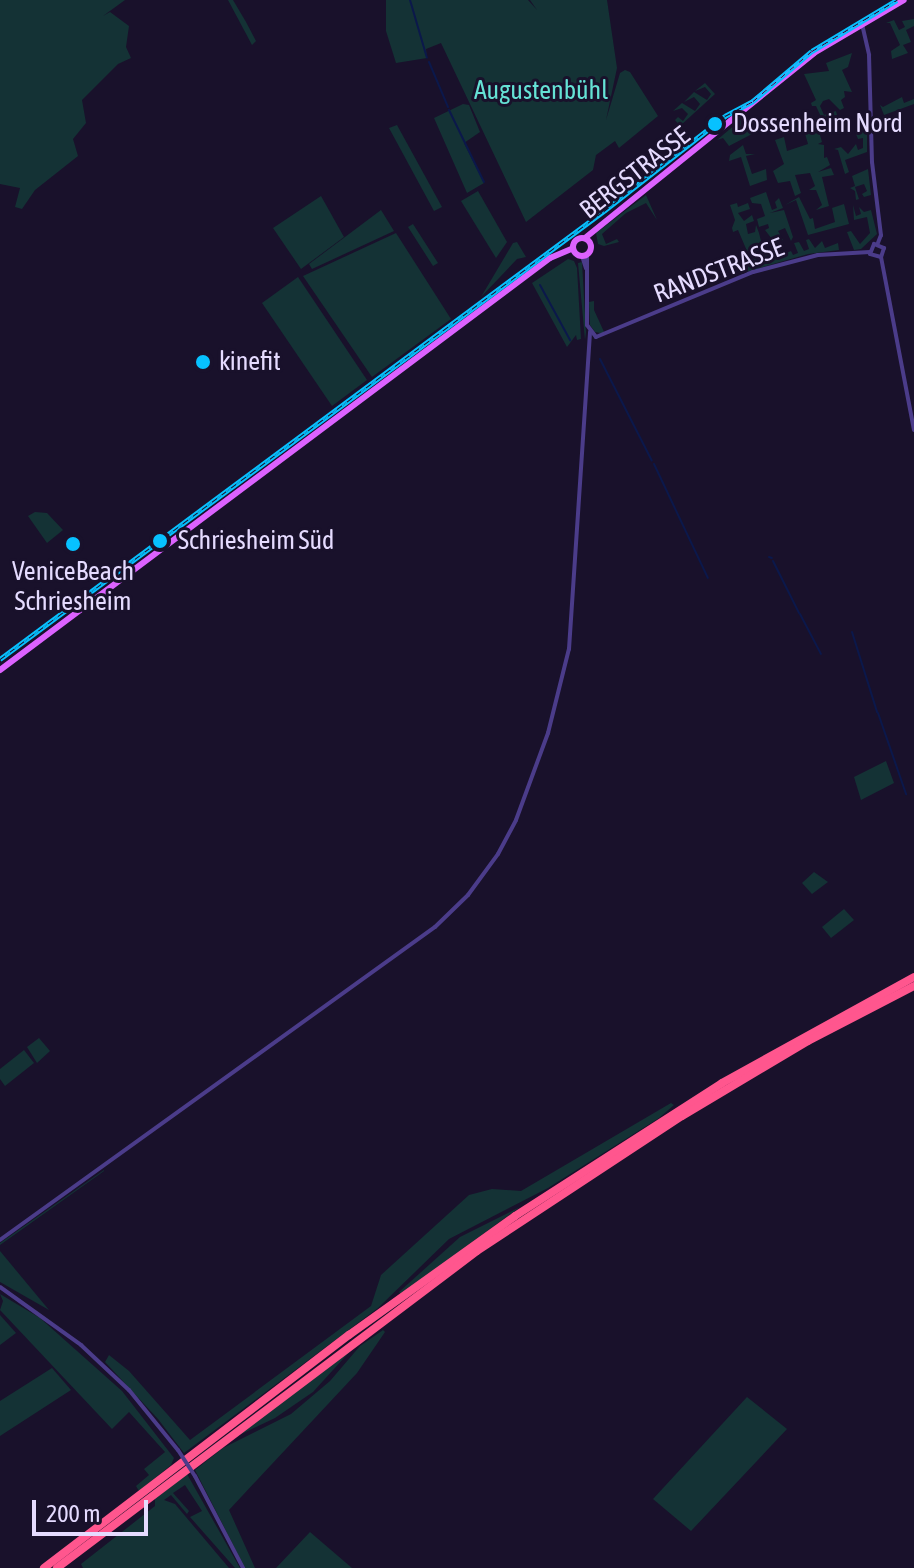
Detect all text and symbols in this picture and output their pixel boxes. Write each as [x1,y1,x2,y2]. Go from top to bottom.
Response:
park label: Augustenbühl [474,75,608,107]
place label: Dossenheim Nord [733,108,903,140]
marker: Dossenheim Nord [704,113,726,135]
street label: BERGSTRASSE [574,120,696,226]
street label: RANDSTRASSE [650,232,788,310]
place label: kinefit [219,346,281,378]
marker: kinefit [194,353,212,371]
place label: Schriesheim Süd [178,525,334,557]
marker: Schriesheim Süd [149,530,171,552]
marker: VeniceBeach Schriesheim [64,535,82,553]
place label: VeniceBeach Schriesheim [12,556,134,618]
scale bar [36,1484,152,1534]
text: 200 m [46,1500,100,1527]

